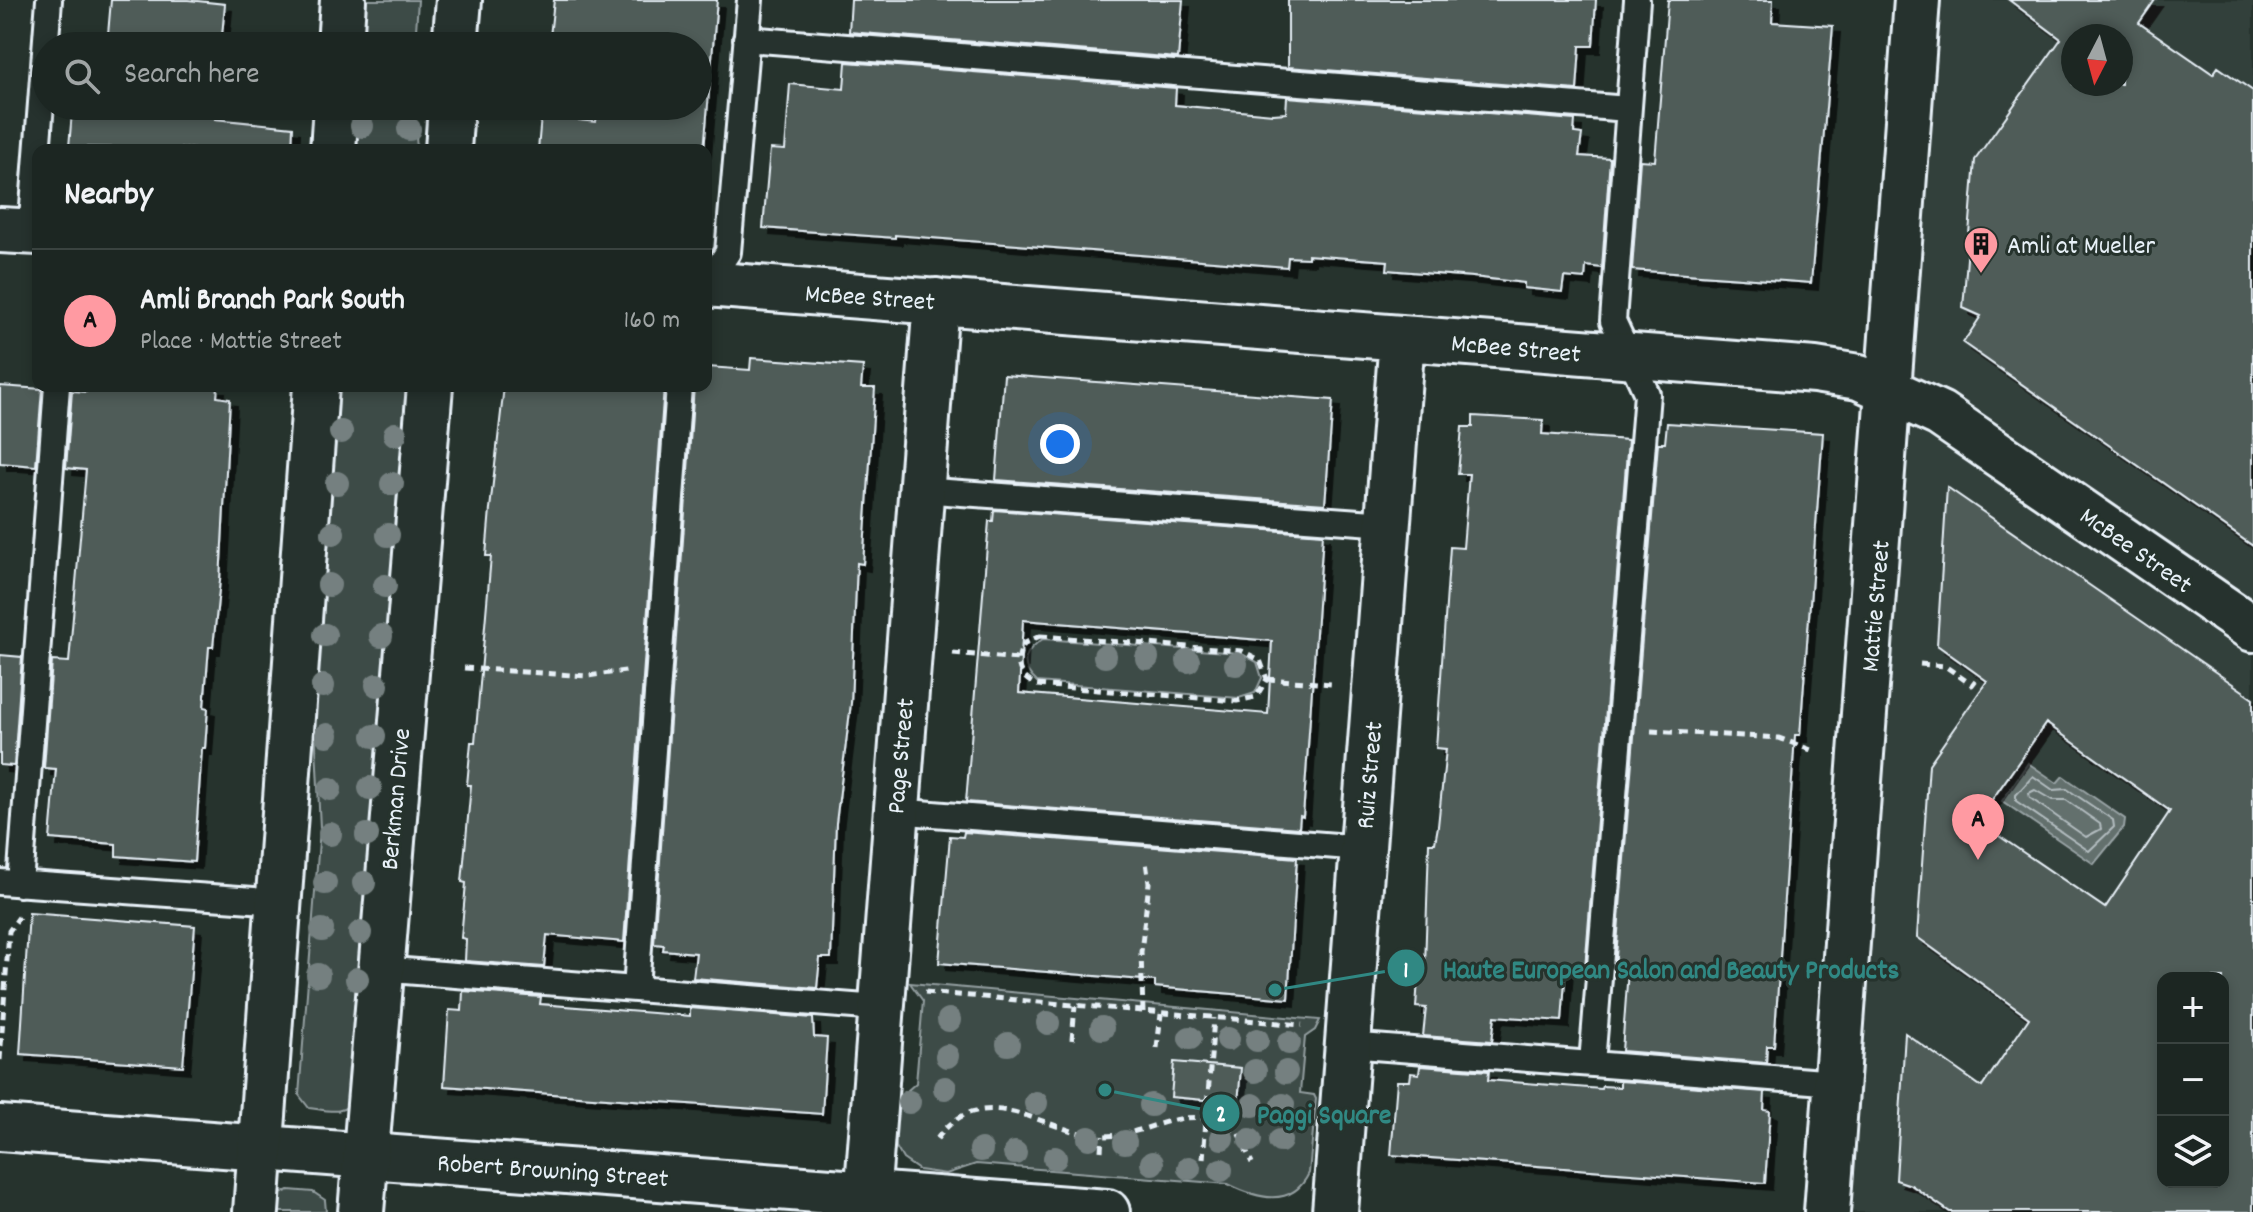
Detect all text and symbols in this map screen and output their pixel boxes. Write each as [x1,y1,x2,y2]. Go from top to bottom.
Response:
north arrow [2061,24,2133,96]
search box [32,32,712,120]
icon: search [60,54,104,98]
text: Search here [124,55,260,98]
text: Nearby [64,172,153,221]
building icon: Amli at Mueller [1962,225,2000,275]
place label: Amli at Mueller [2007,229,2155,266]
street label: McBee Street [804,277,936,323]
text: Amli Branch Park South [140,281,405,324]
text: A [83,303,97,340]
text: 160 m [624,303,680,340]
text: Place · Mattie Street [140,324,342,361]
street label: McBee Street [1449,326,1582,375]
your location [1040,424,1080,464]
street label: McBee Street [2071,499,2199,605]
street label: Mattie Street [1853,539,1902,674]
street label: Page Street [879,697,926,816]
street label: Ruiz Street [1348,720,1395,831]
street label: Berkman Drive [373,727,422,872]
pin: A [1952,794,2004,860]
callout: Haute European Salon and Beauty Products [1386,942,1915,994]
text: Haute European Salon and Beauty Products [1443,953,1899,993]
text: 1 [1403,955,1409,989]
map controls [2157,972,2229,1188]
button: + [2157,972,2229,1044]
button: − [2157,1044,2229,1116]
callout: Paggi Square [1201,1087,1408,1139]
text: Paggi Square [1257,1098,1391,1138]
text: 2 [1216,1099,1226,1133]
button: layers [2157,1116,2229,1188]
street label: Robert Browning Street [436,1146,670,1199]

